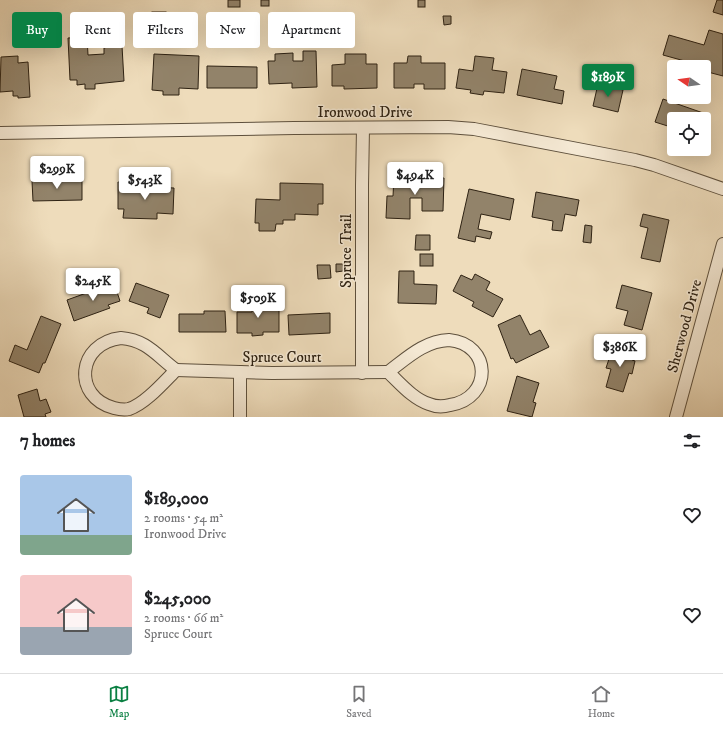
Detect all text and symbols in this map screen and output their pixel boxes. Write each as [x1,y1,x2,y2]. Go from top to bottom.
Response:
chip: Buy [12,12,62,48]
chip: Rent [70,12,125,48]
chip: Filters [133,12,198,48]
chip: New [206,12,260,48]
chip: Apartment [268,12,355,48]
north arrow [667,60,711,104]
map controls [667,60,711,156]
pin: $189K [580,64,636,98]
text: $189K [591,69,625,85]
street label: Ironwood Drive [317,103,413,122]
button: locate [667,112,711,156]
pin: $299K [29,156,85,190]
text: $299K [39,161,75,177]
pin: $494K [387,162,443,196]
pin: $543K [117,167,173,201]
text: $494K [396,167,434,183]
text: $543K [128,172,162,188]
street label: Spruce Trail [337,213,356,288]
pin: $245K [65,268,121,302]
text: $245K [75,273,111,289]
street label: Sherwood Drive [663,277,706,375]
pin: $509K [230,285,286,319]
text: $509K [240,290,276,306]
pin: $386K [592,334,648,368]
text: $386K [603,339,637,355]
street label: Spruce Court [243,348,322,367]
text: 7 homes [20,430,75,452]
icon: filters [681,430,703,452]
text: $189,000 [144,488,209,510]
icon: home [52,491,100,539]
icon: heart [681,504,703,526]
text: 2 rooms · 54 m² [144,510,223,526]
text: Ironwood Drive [144,526,226,542]
text: $245,000 [144,588,211,610]
icon: home [52,591,100,639]
icon: heart [681,604,703,626]
text: 2 rooms · 66 m² [144,610,223,626]
text: Spruce Court [144,626,212,642]
tab: Map [108,683,130,721]
tab: Saved [346,683,372,721]
tab: Home [588,683,615,721]

